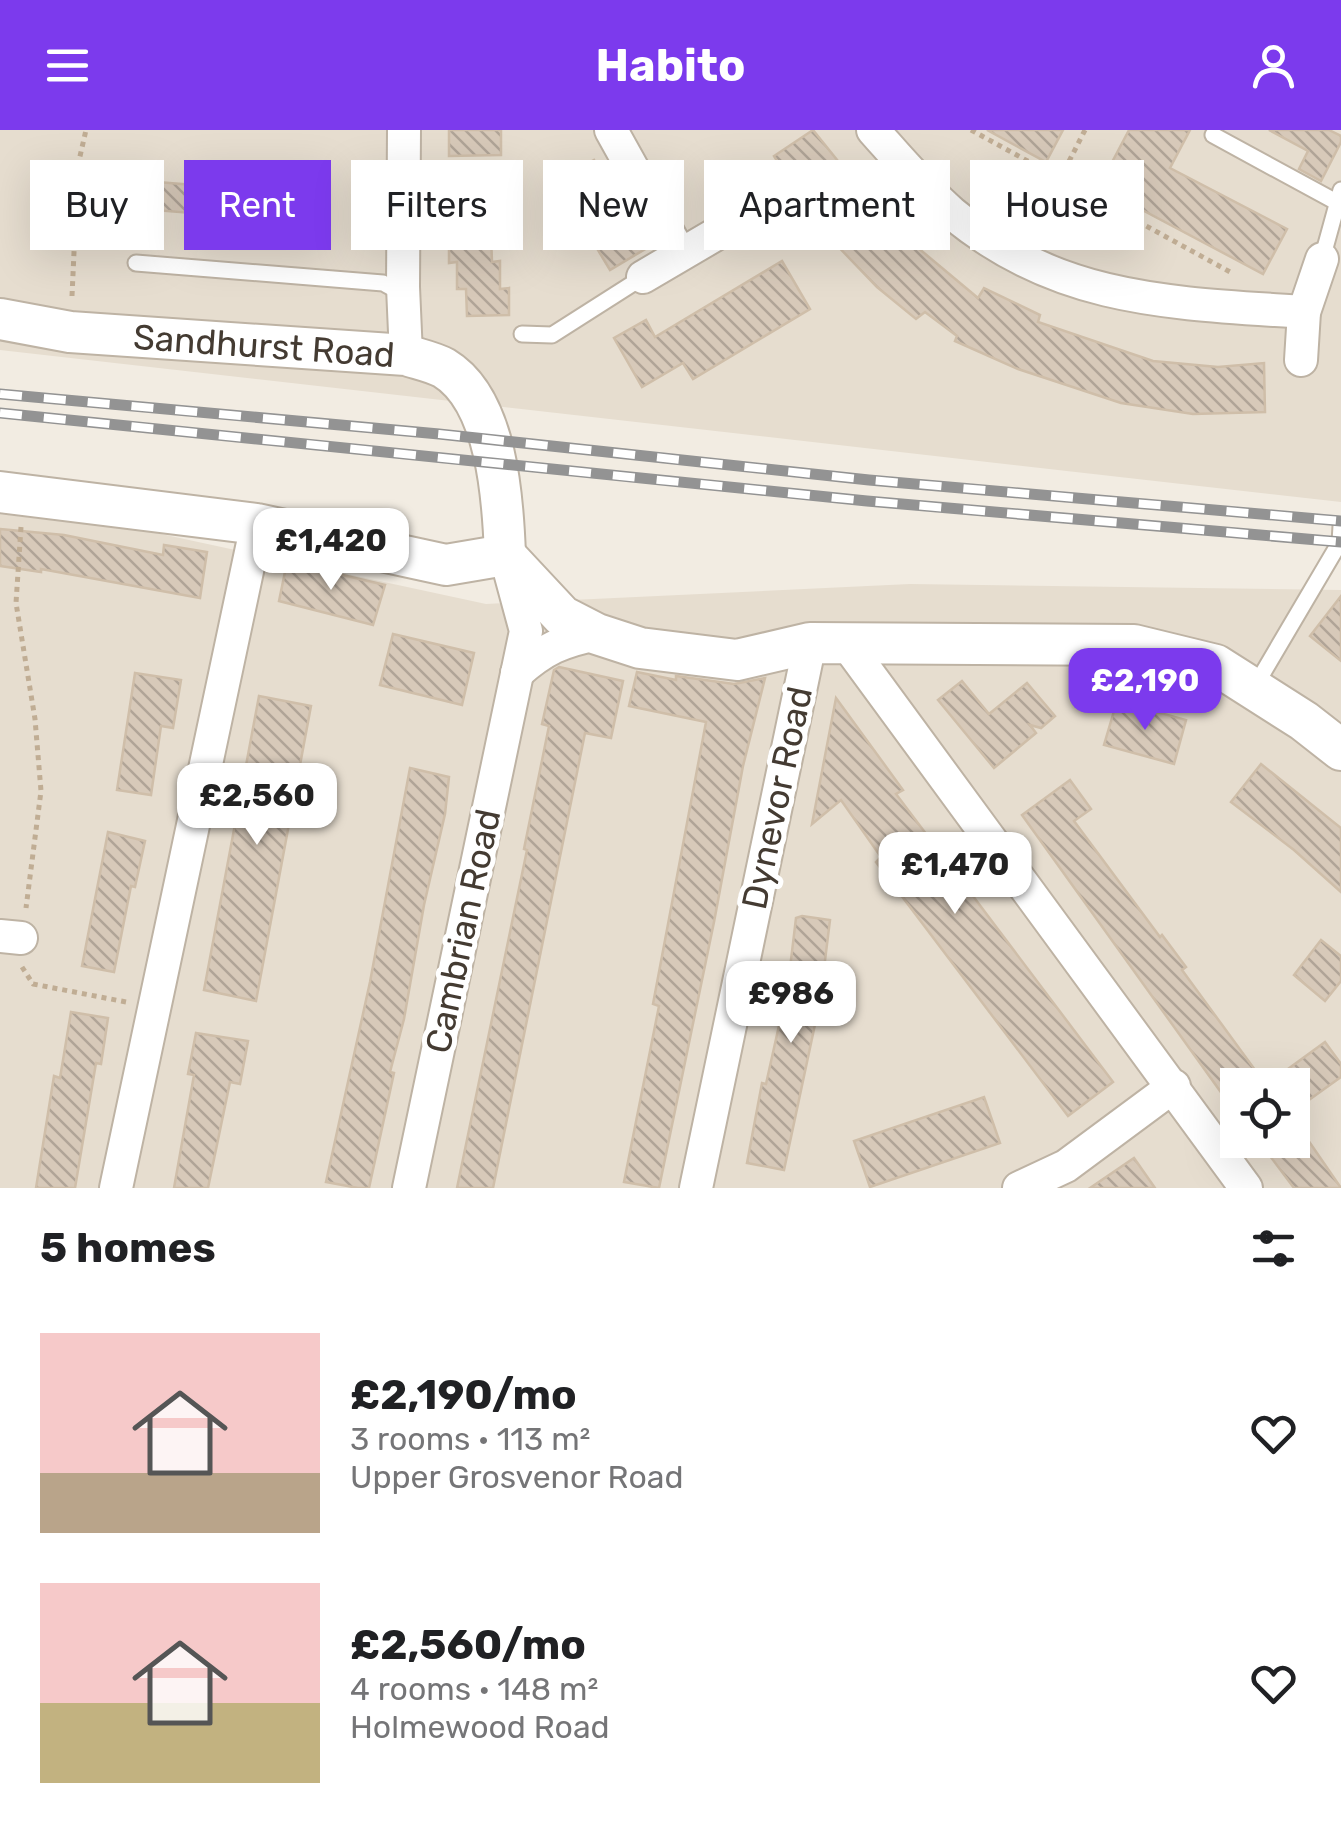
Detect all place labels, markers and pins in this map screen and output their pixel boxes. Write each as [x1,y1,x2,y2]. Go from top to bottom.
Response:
pin: £1,420 [250,508,412,593]
pin: £2,190 [1064,648,1226,733]
pin: £2,560 [176,763,338,848]
pin: £1,470 [874,832,1036,917]
pin: £986 [732,961,850,1046]

